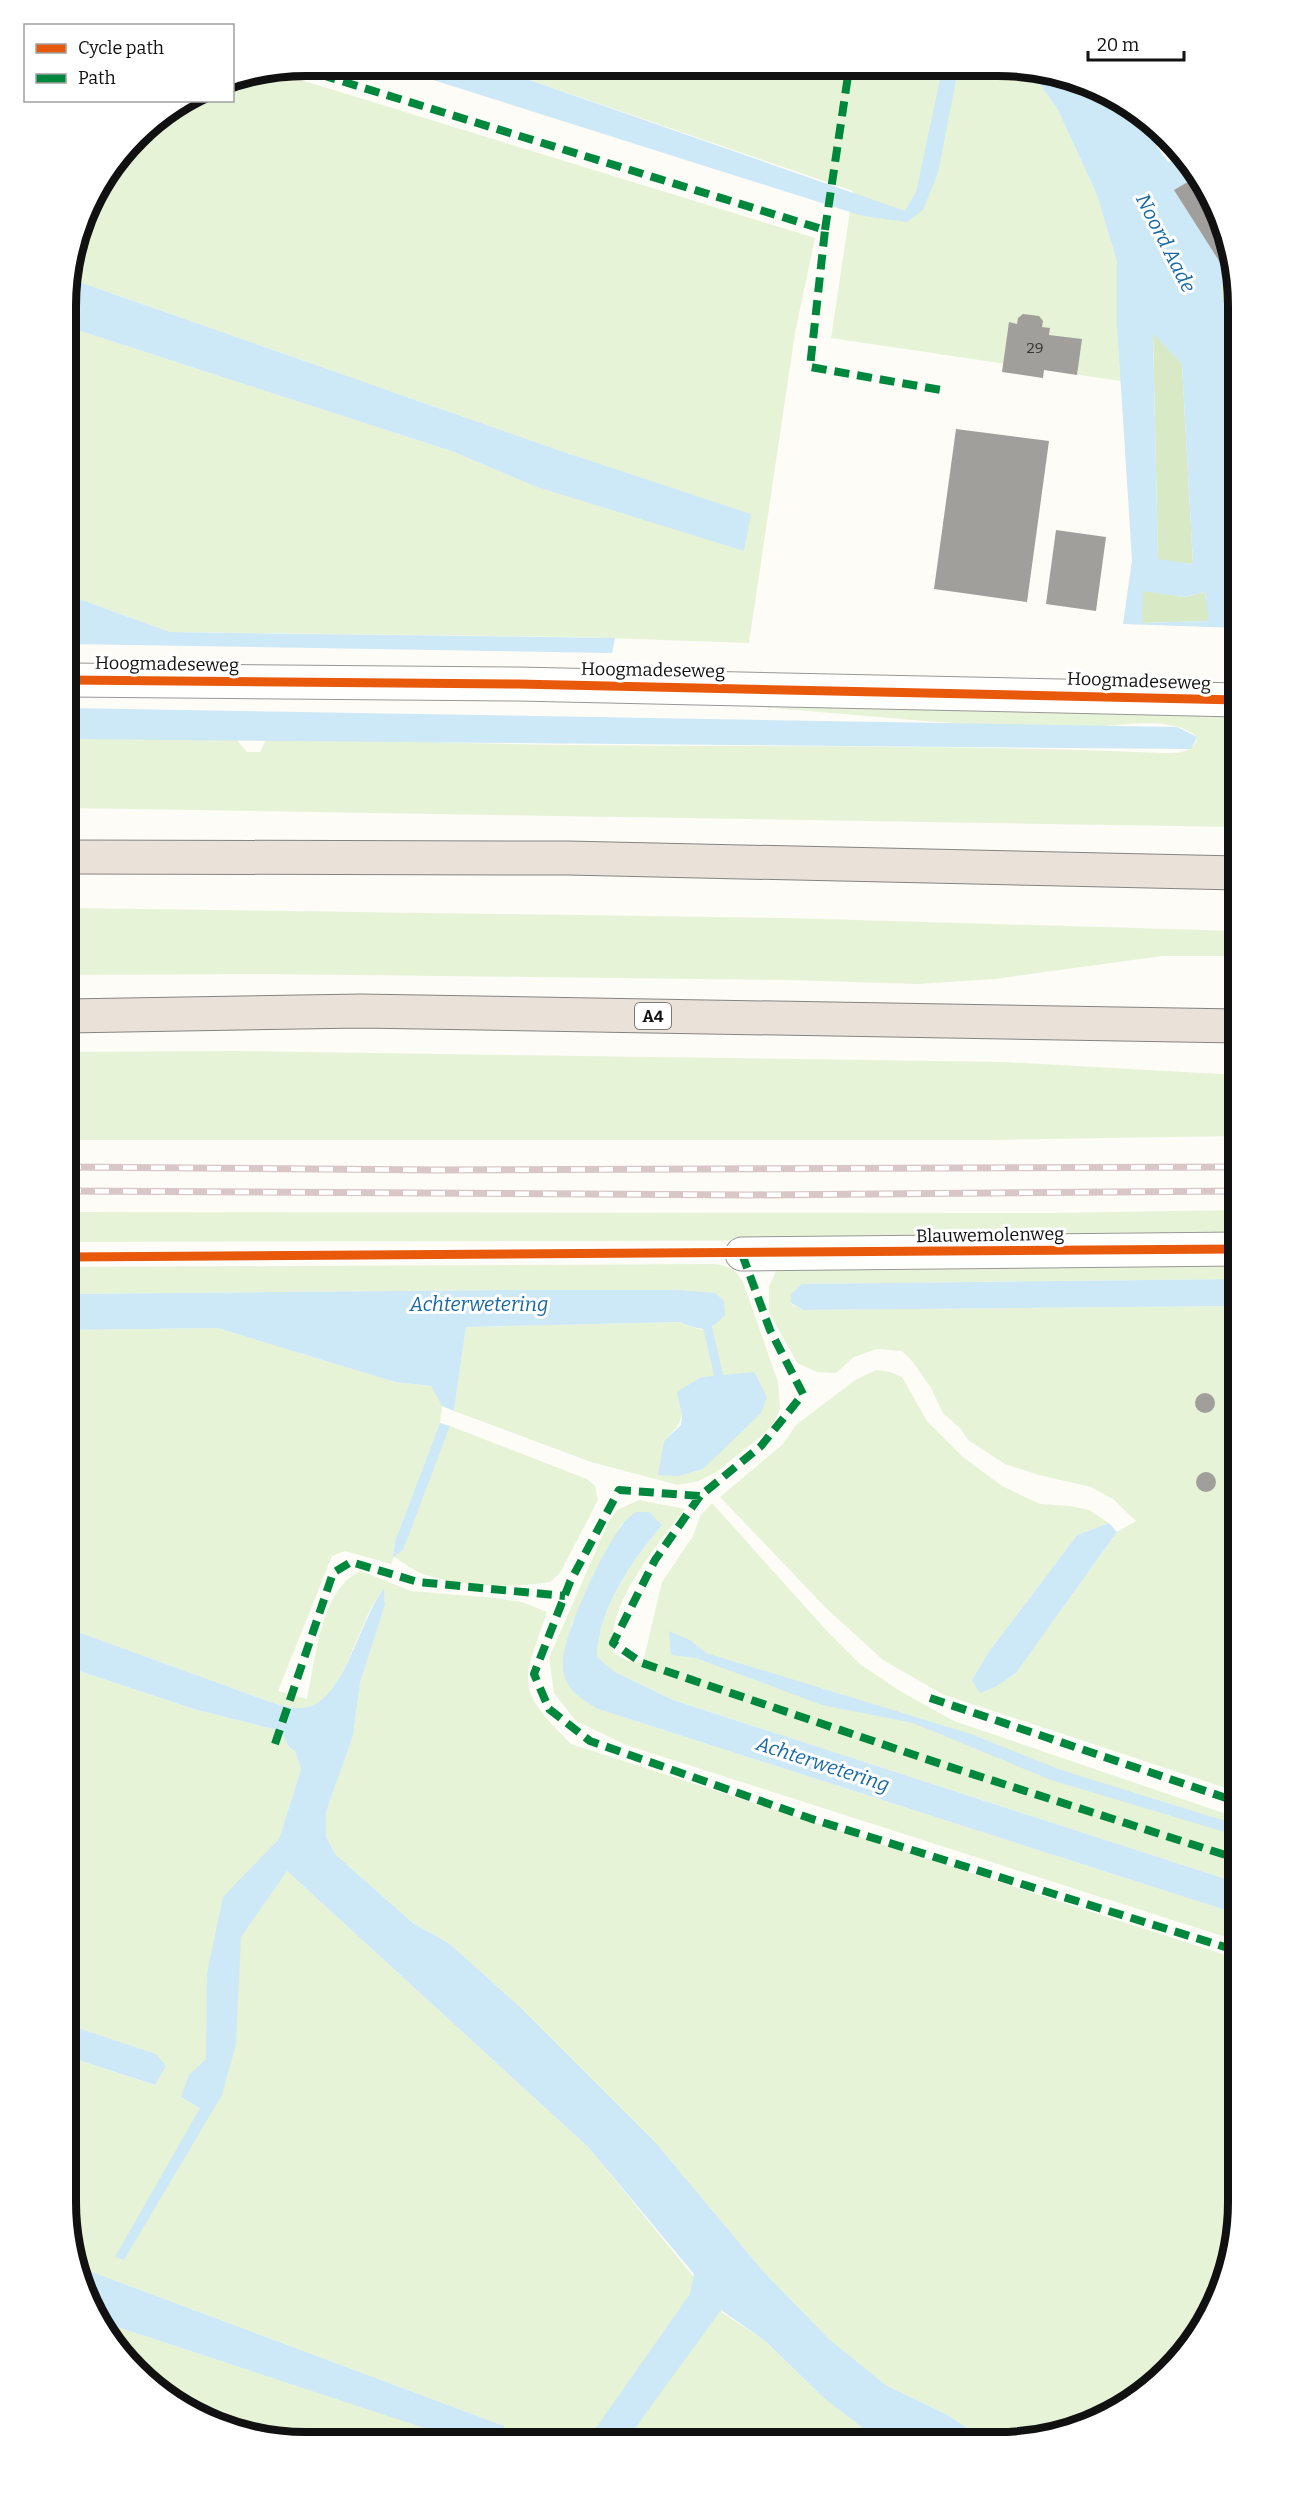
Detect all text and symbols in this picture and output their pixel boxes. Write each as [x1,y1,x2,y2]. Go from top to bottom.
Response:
legend [24,24,234,102]
scale bar [1088,24,1184,62]
text: 20 m [1097,34,1139,56]
text: Cycle path [78,37,164,59]
text: Path [78,67,116,89]
water label: Noord Aade [1131,190,1201,296]
house number: 29 [1027,339,1043,357]
street label: Hoogmadeseweg [95,652,239,676]
street label: Hoogmadeseweg [581,658,725,682]
street label: Hoogmadeseweg [1067,667,1211,695]
road number: A4 [635,1003,671,1029]
street label: Blauwemolenweg [916,1223,1064,1247]
water label: Achterwetering [409,1292,548,1316]
water label: Achterwetering [752,1731,893,1797]

